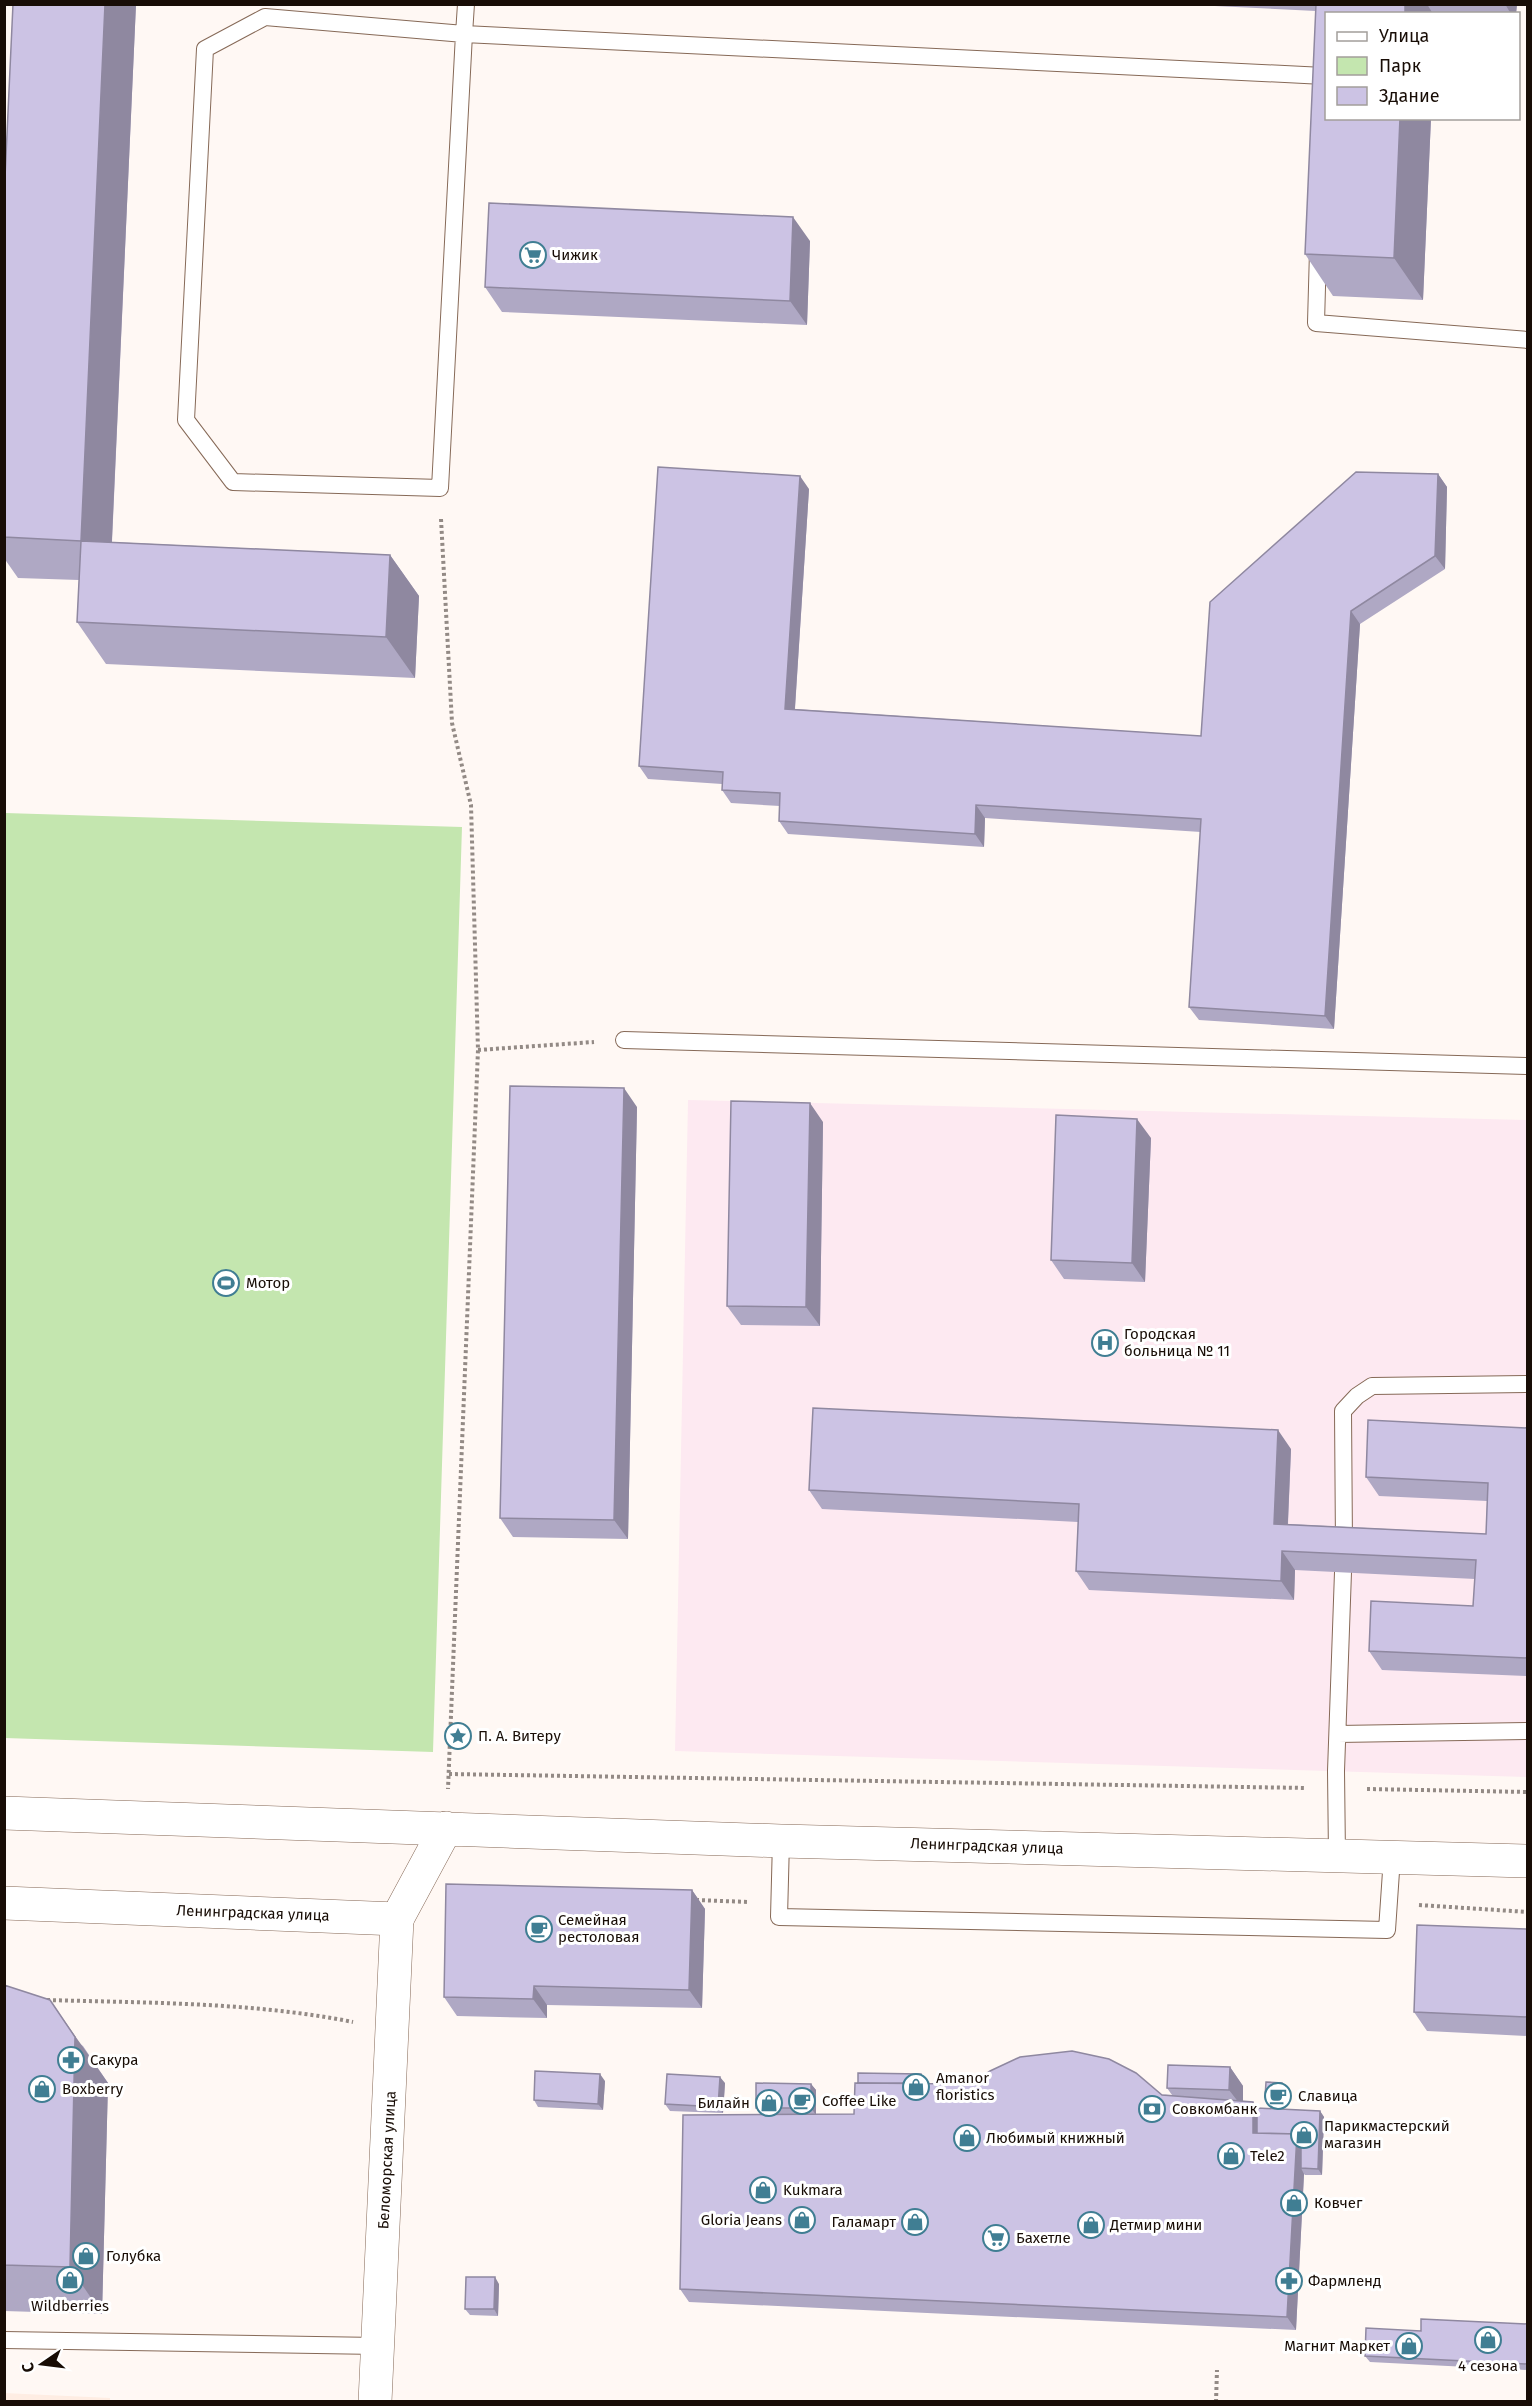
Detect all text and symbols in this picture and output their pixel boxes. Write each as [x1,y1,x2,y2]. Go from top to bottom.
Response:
legend [1325,12,1520,120]
text: Улица [1379,25,1429,47]
text: Парк [1379,55,1422,77]
text: Здание [1379,85,1440,107]
supermarket icon: Чижик [518,240,548,270]
place label: Чижик [552,246,598,264]
sports icon: Мотор [211,1268,241,1298]
place label: Мотор [246,1274,290,1292]
place label: Городская больница № 11 [1124,1325,1230,1360]
hospital icon: Городская больница № 11 [1090,1328,1120,1358]
place icon: П. А. Витеру [443,1721,473,1751]
place label: П. А. Витеру [478,1727,561,1745]
street label: Ленинградская улица [910,1834,1064,1858]
street label: Ленинградская улица [176,1901,330,1925]
place label: Семейная рестоловая [558,1911,639,1946]
cafe icon: Семейная рестоловая [524,1914,554,1944]
pharmacy icon: Сакура [56,2045,86,2075]
place label: Сакура [90,2051,139,2069]
place label: Amanor floristics [936,2069,994,2104]
shop icon: Amanor floristics [901,2072,931,2102]
shop icon: Boxberry [27,2074,57,2104]
place label: Boxberry [62,2080,124,2098]
cafe icon: Славица [1263,2081,1293,2111]
cafe icon: Coffee Like [787,2086,817,2116]
place label: Славица [1298,2087,1358,2105]
shop icon: Билайн [754,2088,784,2118]
street label: Беломорская улица [374,2090,400,2230]
place label: Coffee Like [822,2092,897,2110]
place label: Билайн [698,2094,750,2112]
bank icon: Совкомбанк [1137,2094,1167,2124]
place label: Совкомбанк [1172,2100,1257,2118]
place label: Парикмастерский магазин [1324,2117,1450,2152]
shop icon: Парикмастерский магазин [1289,2120,1319,2150]
shop icon: Любимый книжный [952,2123,982,2153]
place label: Любимый книжный [986,2129,1125,2147]
shop icon: Tele2 [1216,2141,1246,2171]
place label: Tele2 [1250,2147,1285,2165]
shop icon: Kukmara [748,2175,778,2205]
place label: Kukmara [783,2181,843,2199]
shop icon: Ковчег [1279,2188,1309,2218]
place label: Ковчег [1314,2194,1363,2212]
shop icon: Gloria Jeans [787,2205,817,2235]
shop icon: Галамарт [900,2207,930,2237]
shop icon: Детмир мини [1076,2210,1106,2240]
place label: Gloria Jeans [701,2211,782,2229]
place label: Галамарт [831,2213,896,2231]
place label: Детмир мини [1109,2216,1202,2234]
supermarket icon: Бахетле [981,2223,1011,2253]
place label: Бахетле [1016,2229,1071,2247]
shop icon: Голубка [71,2241,101,2271]
place label: Голубка [106,2247,161,2265]
shop icon: Wildberries [55,2265,85,2295]
pharmacy icon: Фармленд [1274,2266,1304,2296]
place label: Фармленд [1308,2272,1381,2290]
place label: Wildberries [31,2297,109,2315]
shop icon: 4 сезона [1473,2325,1503,2355]
shop icon: Магнит Маркет [1394,2331,1424,2361]
north arrow [12,2334,72,2394]
place label: Магнит Маркет [1284,2337,1390,2355]
place label: 4 сезона [1458,2357,1518,2375]
text: С [17,2360,38,2374]

